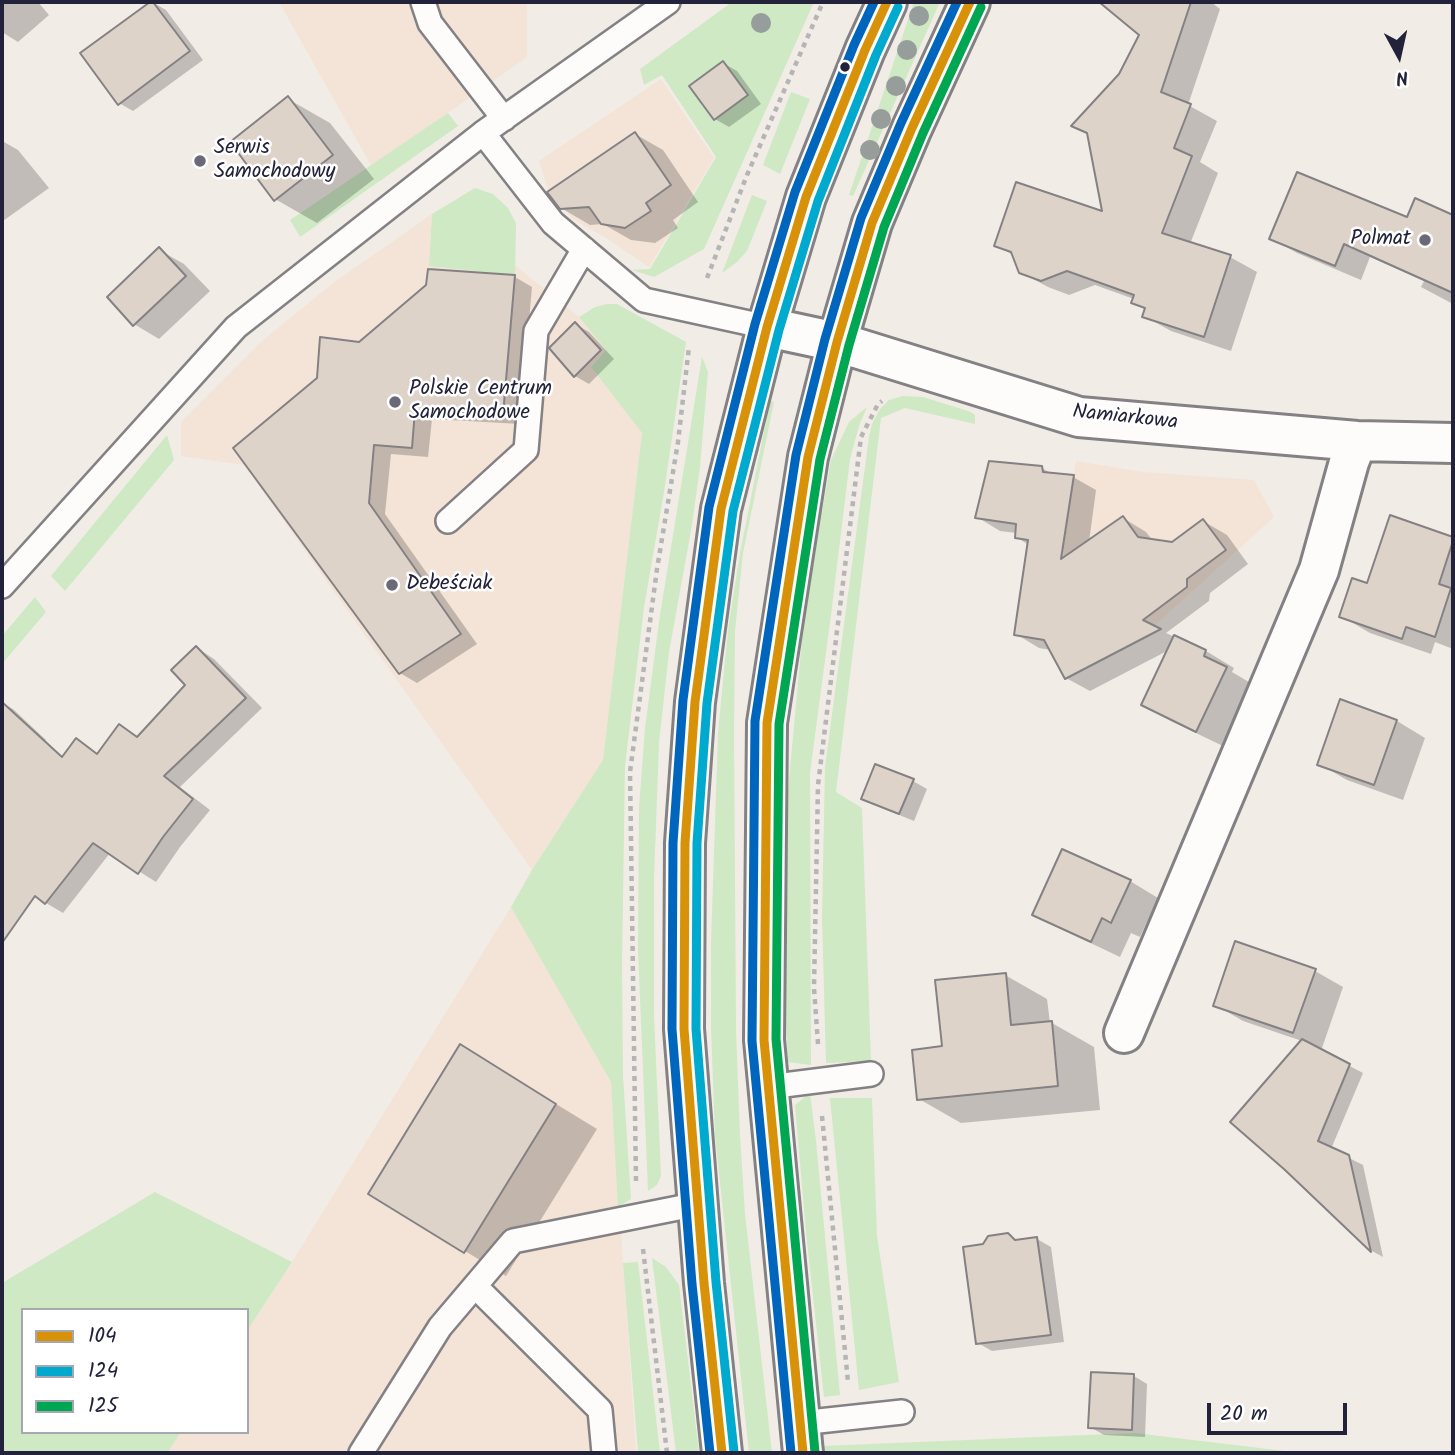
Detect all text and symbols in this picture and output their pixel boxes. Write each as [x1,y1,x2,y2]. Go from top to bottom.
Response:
north arrow [1364,21,1434,91]
unlabelled marker [838,60,852,74]
text: N [1394,61,1410,92]
place label: Serwis Samochodowy [214,136,335,186]
marker: Serwis Samochodowy [192,153,208,169]
place label: Polmat [1350,227,1411,253]
marker: Polmat [1417,232,1433,248]
place label: Polskie Centrum Samochodowe [409,377,552,427]
marker: Polskie Centrum Samochodowe [387,394,403,410]
street label: Namiarkowa [1071,401,1179,437]
place label: Debeściak [406,572,492,598]
marker: Debeściak [384,577,400,593]
legend [21,1308,248,1434]
text: 104 [88,1320,117,1353]
text: 124 [88,1355,118,1388]
scale bar [1210,1388,1350,1432]
text: 125 [88,1390,118,1423]
text: 20 m [1220,1398,1268,1431]

